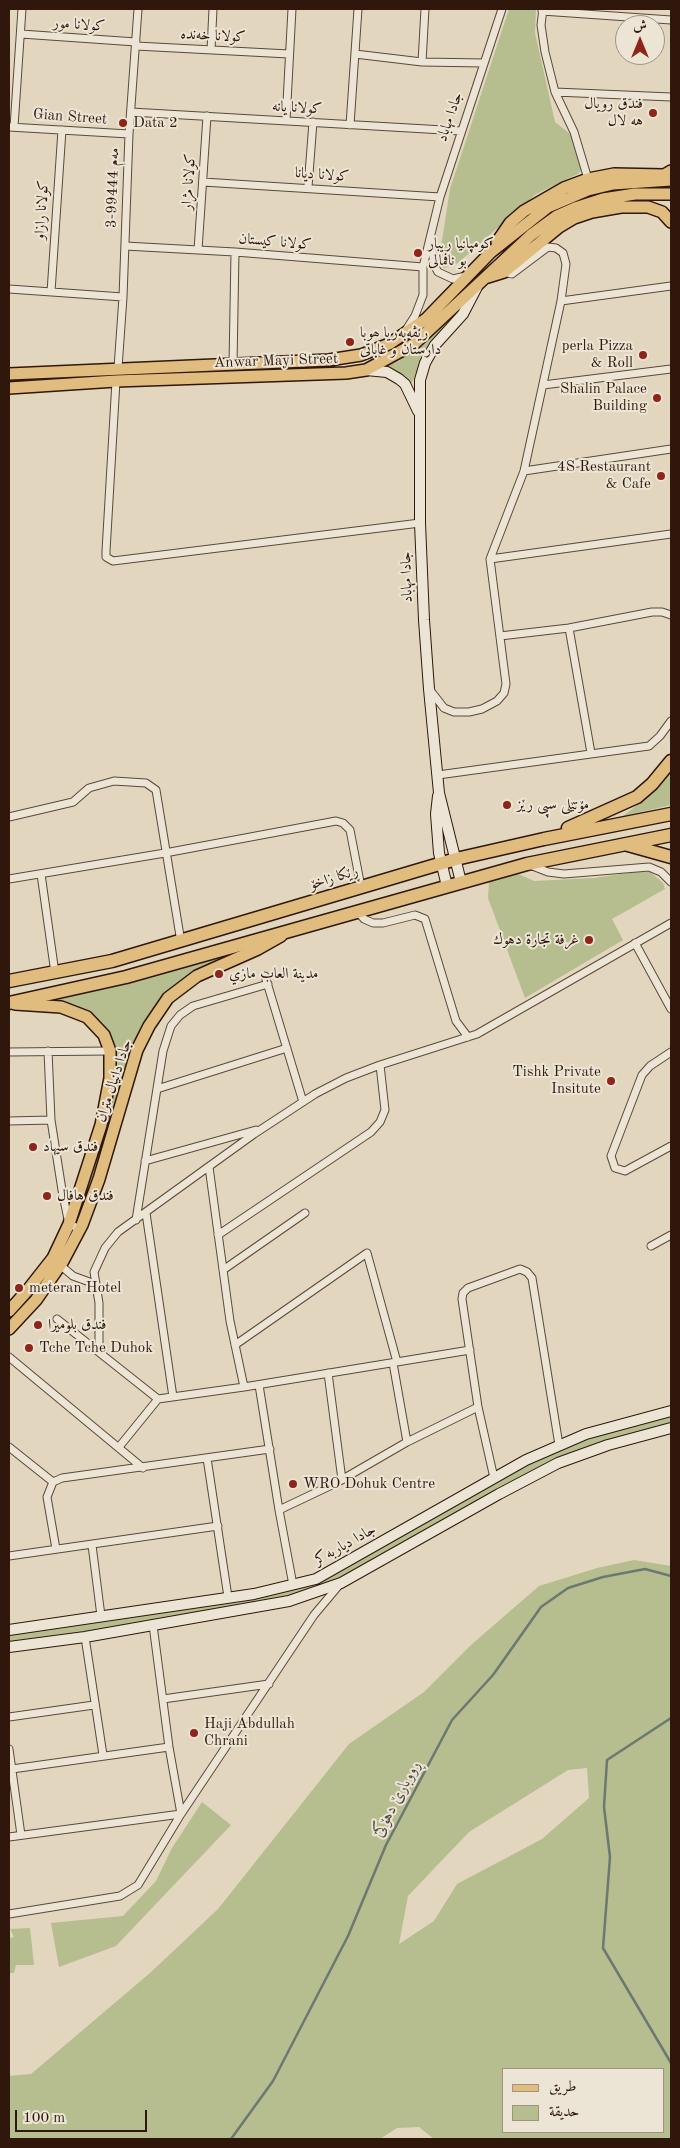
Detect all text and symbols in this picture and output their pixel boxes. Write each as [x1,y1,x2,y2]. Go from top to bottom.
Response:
street label: کولانا مور [52,14,106,36]
north arrow [615,15,665,65]
text: ش [633,19,647,33]
street label: کولانا خه‌نده‌ [180,25,246,47]
street label: جادا مهاباد [433,90,467,144]
place label: فندق رويال هه لال [584,95,643,130]
street label: کولانا یانه [272,98,322,118]
street label: Gian Street [32,105,108,129]
marker: فندق رويال هه لال [647,107,659,119]
place label: Data 2 [133,114,178,132]
marker: Data 2 [117,117,129,129]
street label: مەم 99444-3 [103,148,123,228]
street label: کولانا مژار [178,153,200,211]
street label: کولانا دیانا [294,164,350,186]
street label: کولانا رازاو [31,180,53,240]
street label: کولانا کیستان [238,230,312,254]
place label: كومپانيا ريبار بو نافمالى [428,235,494,270]
marker: كومپانيا ريبار بو نافمالى [412,247,424,259]
place label: رێڤەبەريا ھوبا دارستان و غاباتى [360,324,441,359]
marker: رێڤەبەريا ھوبا دارستان و غاباتى [344,336,356,348]
place label: perla Pizza & Roll [562,337,633,372]
marker: perla Pizza & Roll [637,349,649,361]
street label: Anwar Mayi Street [214,350,338,372]
place label: Shalin Palace Building [560,380,647,415]
marker: Shalin Palace Building [651,392,663,404]
place label: 4S Restaurant & Cafe [557,458,651,493]
marker: 4S Restaurant & Cafe [655,470,667,482]
street label: جادا مهاباد [397,551,417,603]
place label: مۆتێلی سپی رێز [517,796,589,814]
marker: مۆتێلی سپی رێز [501,799,513,811]
street label: ڕێکا زاخۆ [308,862,360,894]
place label: غرفة تجارة دهوك [493,931,579,949]
marker: غرفة تجارة دهوك [583,934,595,946]
place label: مدينة العاب مازي [229,965,318,983]
marker: مدينة العاب مازي [213,968,225,980]
street label: جادا دانيال متران [92,1037,136,1125]
place label: Tishk Private Insitute [512,1063,601,1098]
marker: Tishk Private Insitute [605,1075,617,1087]
place label: فندق سيهاد [43,1138,98,1156]
marker: فندق سيهاد [27,1141,39,1153]
place label: فندق هافال [57,1187,114,1205]
marker: فندق هافال [41,1190,53,1202]
place label: meteran Hotel [29,1279,121,1297]
marker: meteran Hotel [13,1282,25,1294]
place label: فندق بلوميرا [48,1316,106,1334]
marker: فندق بلوميرا [32,1319,44,1331]
place label: Tche Tche Duhok [39,1339,153,1357]
marker: Tche Tche Duhok [23,1342,35,1354]
place label: WRO Dohuk Centre [303,1475,435,1493]
marker: WRO Dohuk Centre [287,1478,299,1490]
street label: جادا دیاربه‌كر [311,1521,379,1569]
place label: Haji Abdullah Chrani [204,1715,295,1750]
marker: Haji Abdullah Chrani [188,1727,200,1739]
water label: ڕووبارێ دهۆكێ [369,1758,425,1840]
legend [502,2068,665,2133]
text: طريق [549,2080,576,2095]
scale bar [18,2100,150,2132]
text: حديقة [549,2105,579,2120]
text: 100 m [23,2111,65,2126]

